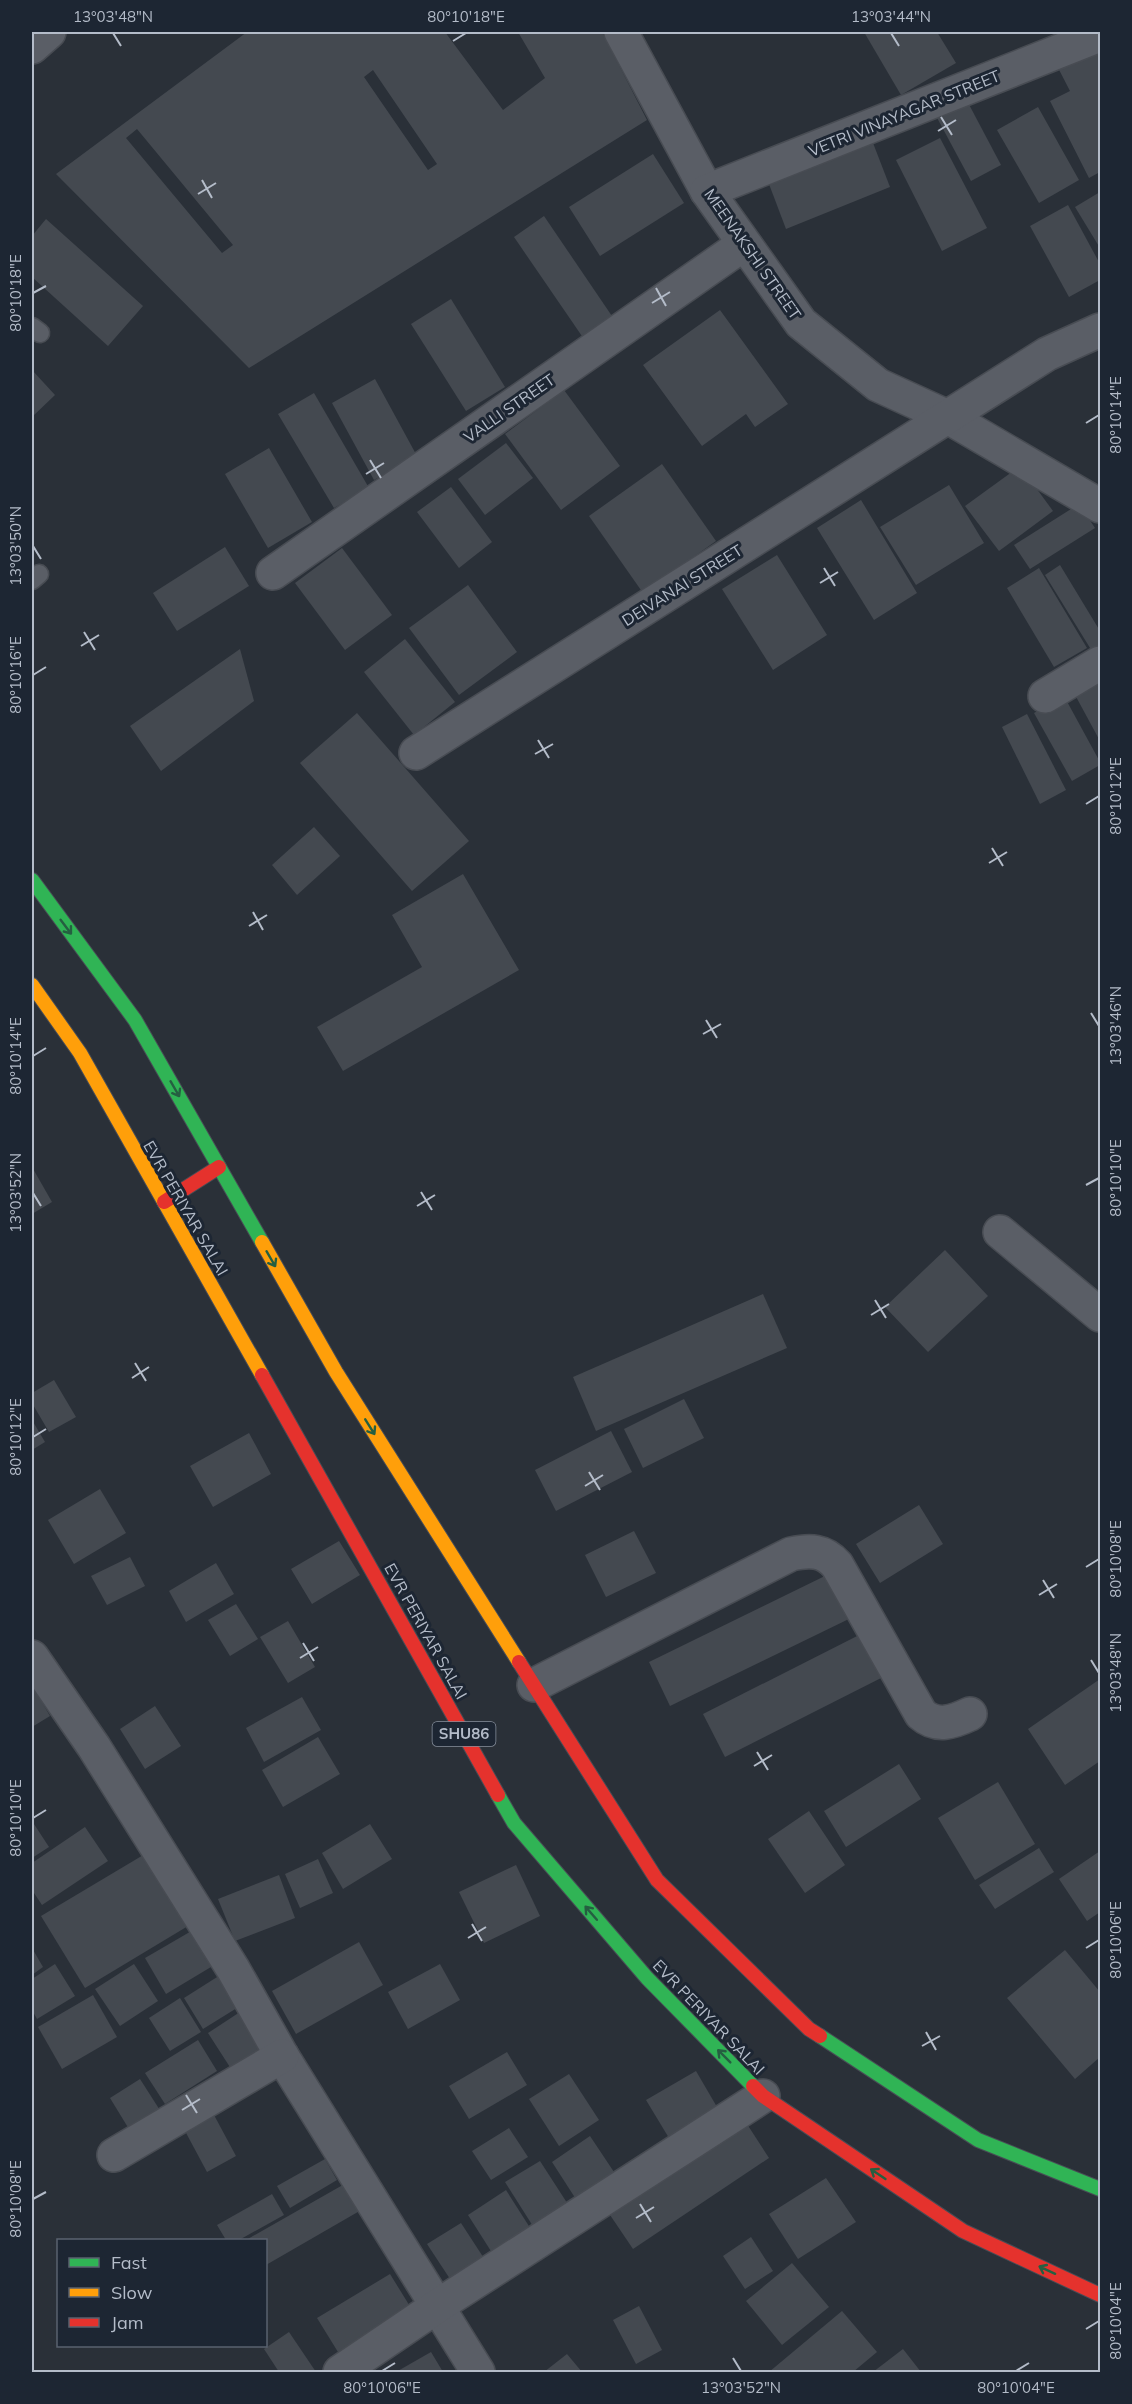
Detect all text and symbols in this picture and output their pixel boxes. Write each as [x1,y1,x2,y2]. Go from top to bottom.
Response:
text: 13°03'48"N [73,7,153,26]
text: 80°10'18"E [427,7,505,26]
text: 13°03'44"N [851,7,931,26]
street label: VETRI VINAYAGAR STREET [805,65,1003,161]
street label: MEENAKSHI STREET [700,185,806,324]
text: 80°10'18"E [6,254,25,332]
street label: VALLI STREET [460,369,559,447]
text: 80°10'14"E [1106,376,1125,454]
text: 13°03'50"N [6,506,25,586]
street label: DEIVANAI STREET [618,540,746,630]
text: 80°10'16"E [6,636,25,714]
text: 80°10'12"E [1106,757,1125,835]
one-way arrow [60,919,73,935]
text: 13°03'46"N [1106,986,1125,1066]
text: 80°10'14"E [6,1017,25,1095]
one-way arrow [169,1080,181,1097]
street label: EVR PERIYAR SALAI [139,1137,233,1279]
text: 80°10'10"E [1106,1139,1125,1217]
text: 13°03'52"N [6,1153,25,1233]
one-way arrow [265,1250,277,1267]
text: 80°10'12"E [6,1398,25,1476]
one-way arrow [364,1418,377,1435]
text: 80°10'08"E [1106,1520,1125,1598]
street label: EVR PERIYAR SALAI [380,1559,472,1703]
text: 13°03'48"N [1106,1633,1125,1713]
road number: SHU86 [432,1722,496,1746]
text: 80°10'10"E [6,1779,25,1857]
text: 80°10'06"E [1106,1901,1125,1979]
one-way arrow [585,1905,598,1921]
street label: EVR PERIYAR SALAI [649,1955,769,2079]
one-way arrow [717,2049,731,2064]
text: 80°10'08"E [6,2160,25,2238]
one-way arrow [871,2168,887,2180]
legend [57,2239,267,2347]
text: Fast [111,2251,147,2274]
one-way arrow [1039,2264,1057,2275]
text: Slow [111,2281,153,2304]
text: 80°10'04"E [1106,2282,1125,2360]
text: Jam [111,2311,144,2334]
text: 80°10'06"E [343,2378,421,2397]
text: 13°03'52"N [701,2378,781,2397]
text: 80°10'04"E [977,2378,1055,2397]

